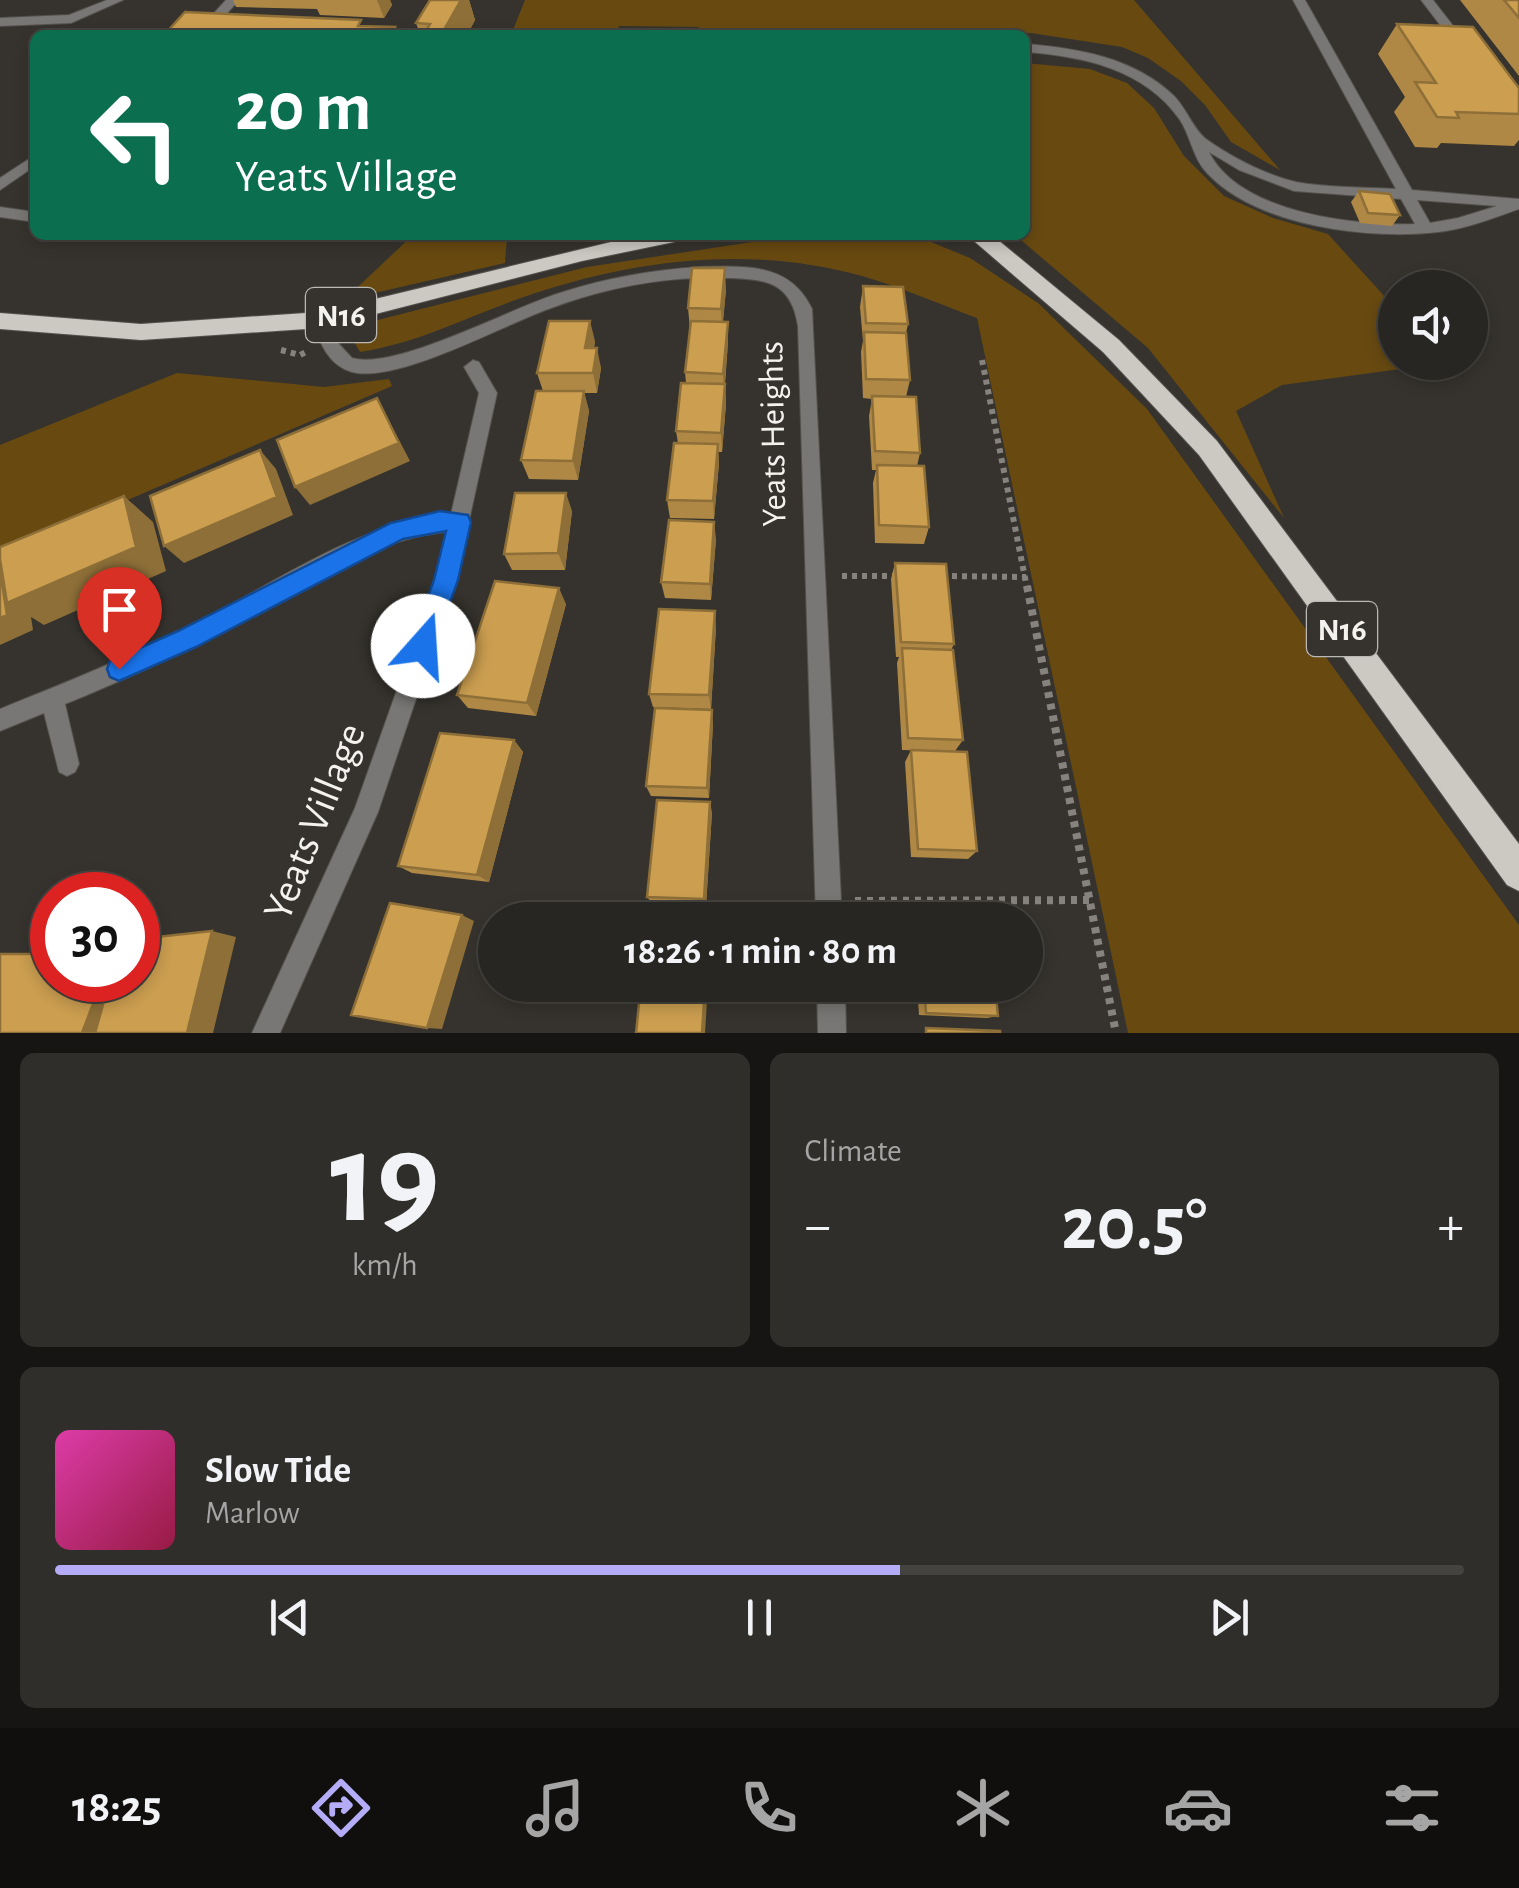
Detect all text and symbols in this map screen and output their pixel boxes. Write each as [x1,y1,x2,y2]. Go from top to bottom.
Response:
icon: left [70,70,200,200]
text: 20 m [235,73,372,143]
text: Yeats Village [235,155,458,200]
map controls [1378,270,1488,380]
button: sound [1378,270,1488,380]
road number: N16 [306,288,376,342]
street label: Yeats Heights [754,341,793,527]
pin [77,567,162,670]
icon: arrive [92,582,147,637]
position arrow [371,594,475,698]
road number: N16 [1307,602,1377,656]
street label: Yeats Village [256,717,373,926]
speed limit sign: 30 [30,872,160,1002]
text: 18:26 · 1 min · 80 m [624,933,897,971]
text: 19 [330,1116,440,1246]
text: Climate [805,1135,902,1167]
text: 20.5° [1061,1188,1207,1263]
text: − [805,1199,831,1254]
text: + [1438,1199,1464,1254]
text: km/h [352,1249,418,1281]
text: Slow Tide [205,1452,351,1490]
text: Marlow [205,1497,300,1529]
icon: previous [262,1590,317,1645]
icon: pause [732,1590,787,1645]
icon: next [1202,1590,1257,1645]
icon: directions [306,1773,376,1843]
icon: music [520,1773,590,1843]
icon: phone [734,1773,804,1843]
icon: climate [948,1773,1018,1843]
icon: car [1163,1773,1233,1843]
icon: filters [1377,1773,1447,1843]
text: 18:25 [72,1785,161,1830]

